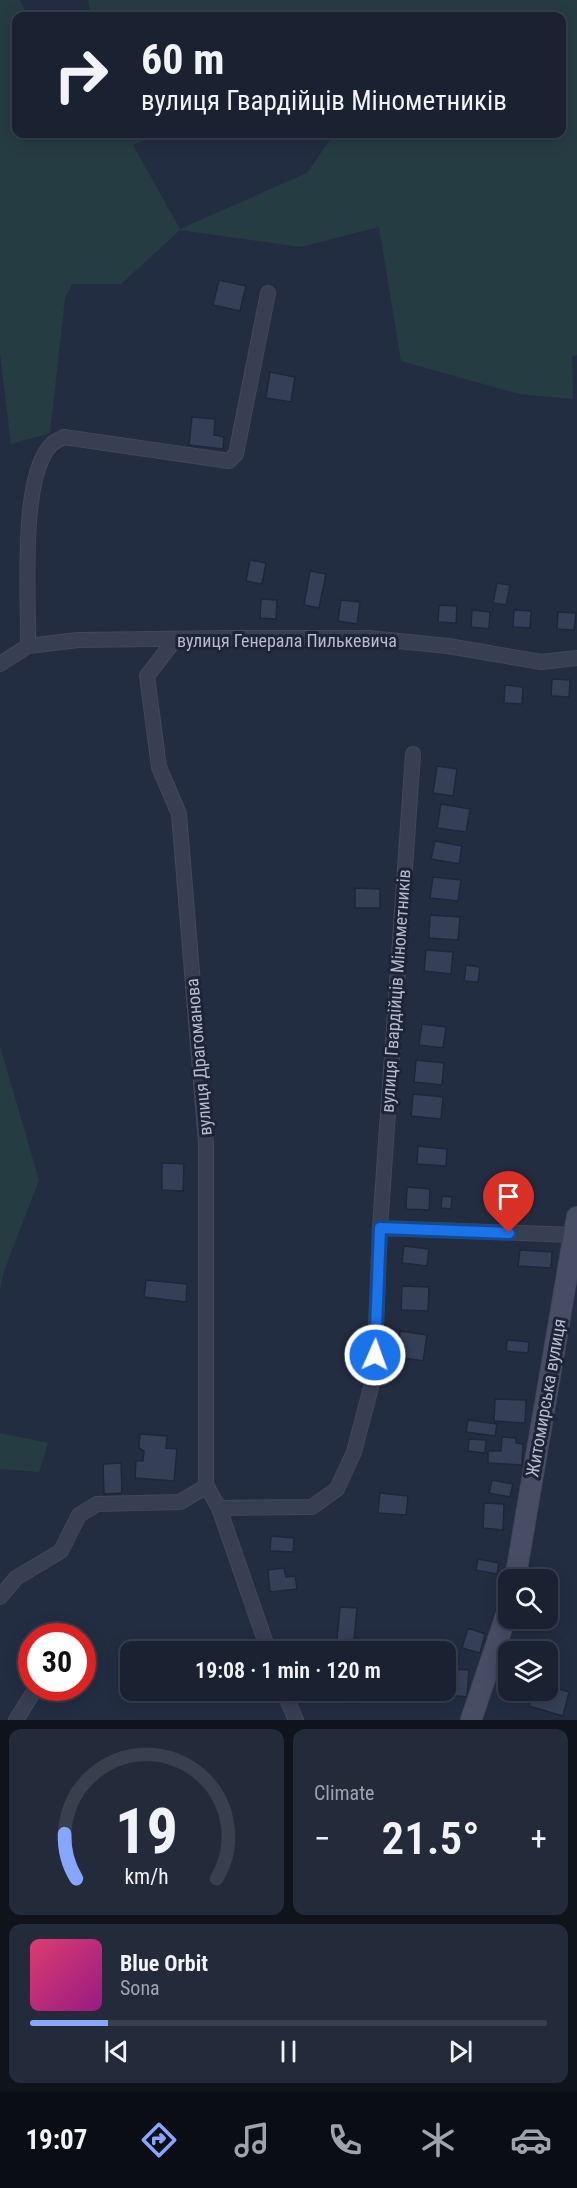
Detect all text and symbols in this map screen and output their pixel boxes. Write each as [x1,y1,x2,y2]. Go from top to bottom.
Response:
text: 60 m [141,35,224,84]
icon: right [42,36,120,114]
text: вулиця Гвардійців Мінометників [141,85,507,117]
street label: вулиця Генерала Пилькевича [177,630,397,651]
street label: вулиця Гвардійців Мінометників [377,869,414,1113]
street label: вулиця Драгоманова [181,977,216,1137]
pin [483,1171,534,1233]
icon: arrive [492,1180,525,1213]
street label: Житомирська вулиця [521,1317,570,1479]
position arrow [343,1323,407,1387]
map controls [498,1569,558,1701]
button: search [498,1569,558,1629]
speed limit sign: 30 [18,1623,96,1701]
button: layers [498,1641,558,1701]
text: 19:08 · 1 min · 120 m [195,1658,381,1683]
text: Climate [314,1781,374,1805]
text: 19 [115,1795,178,1868]
text: 21.5° [382,1812,480,1865]
text: − [314,1819,331,1858]
text: + [531,1819,547,1858]
text: km/h [124,1864,169,1889]
text: Blue Orbit [120,1951,208,1976]
text: Sona [120,1976,160,2000]
icon: previous [100,2035,133,2068]
icon: pause [272,2035,305,2068]
icon: next [444,2035,477,2068]
icon: directions [138,2119,180,2161]
icon: music [231,2119,273,2161]
icon: phone [324,2119,366,2161]
icon: climate [417,2119,459,2161]
icon: car [510,2119,552,2161]
text: 19:07 [25,2124,87,2156]

